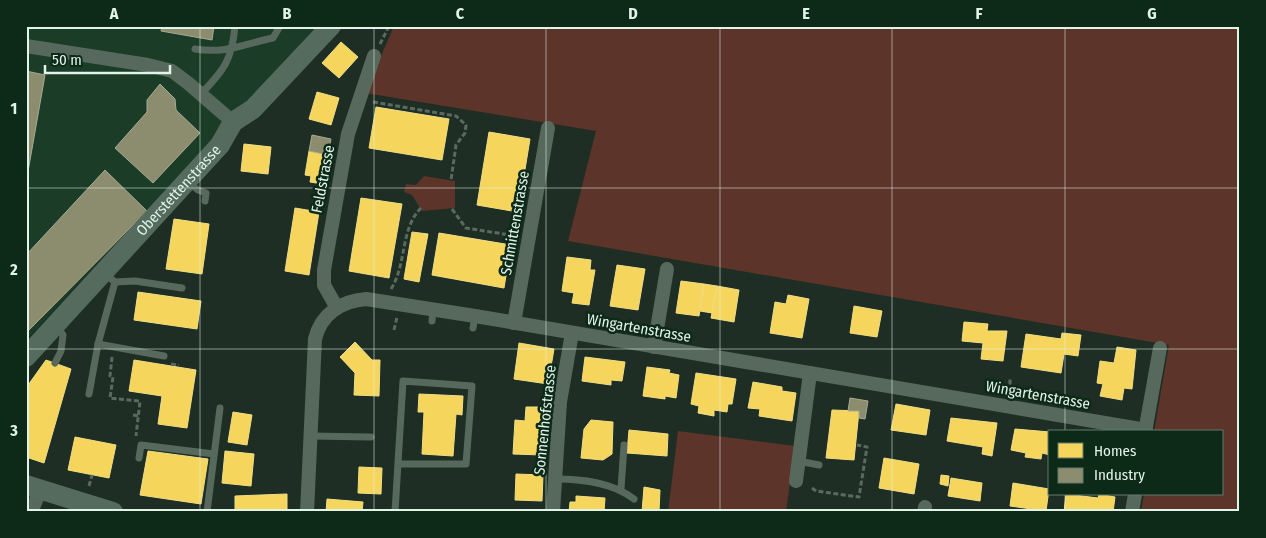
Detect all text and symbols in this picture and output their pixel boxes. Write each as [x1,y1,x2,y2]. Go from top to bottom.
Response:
text: A [109,4,119,23]
text: B [283,4,292,23]
text: C [456,4,465,23]
text: D [628,4,638,23]
text: E [802,4,810,23]
text: F [975,4,983,23]
text: G [1147,4,1157,23]
scale bar [45,42,170,74]
text: 50 m [52,51,82,69]
text: 1 [11,99,17,118]
street label: Oberstettenstrasse [133,141,225,239]
street label: Feldstrasse [308,144,338,214]
street label: Schmittenstrasse [497,170,533,276]
text: 2 [9,260,18,279]
street label: Wingartenstrasse [585,310,693,346]
street label: Sonnenhofstrasse [530,364,560,476]
street label: Wingartenstrasse [984,377,1092,413]
text: 3 [9,421,18,440]
legend [1048,430,1224,496]
text: Homes [1094,442,1136,460]
text: Industry [1094,466,1145,484]

